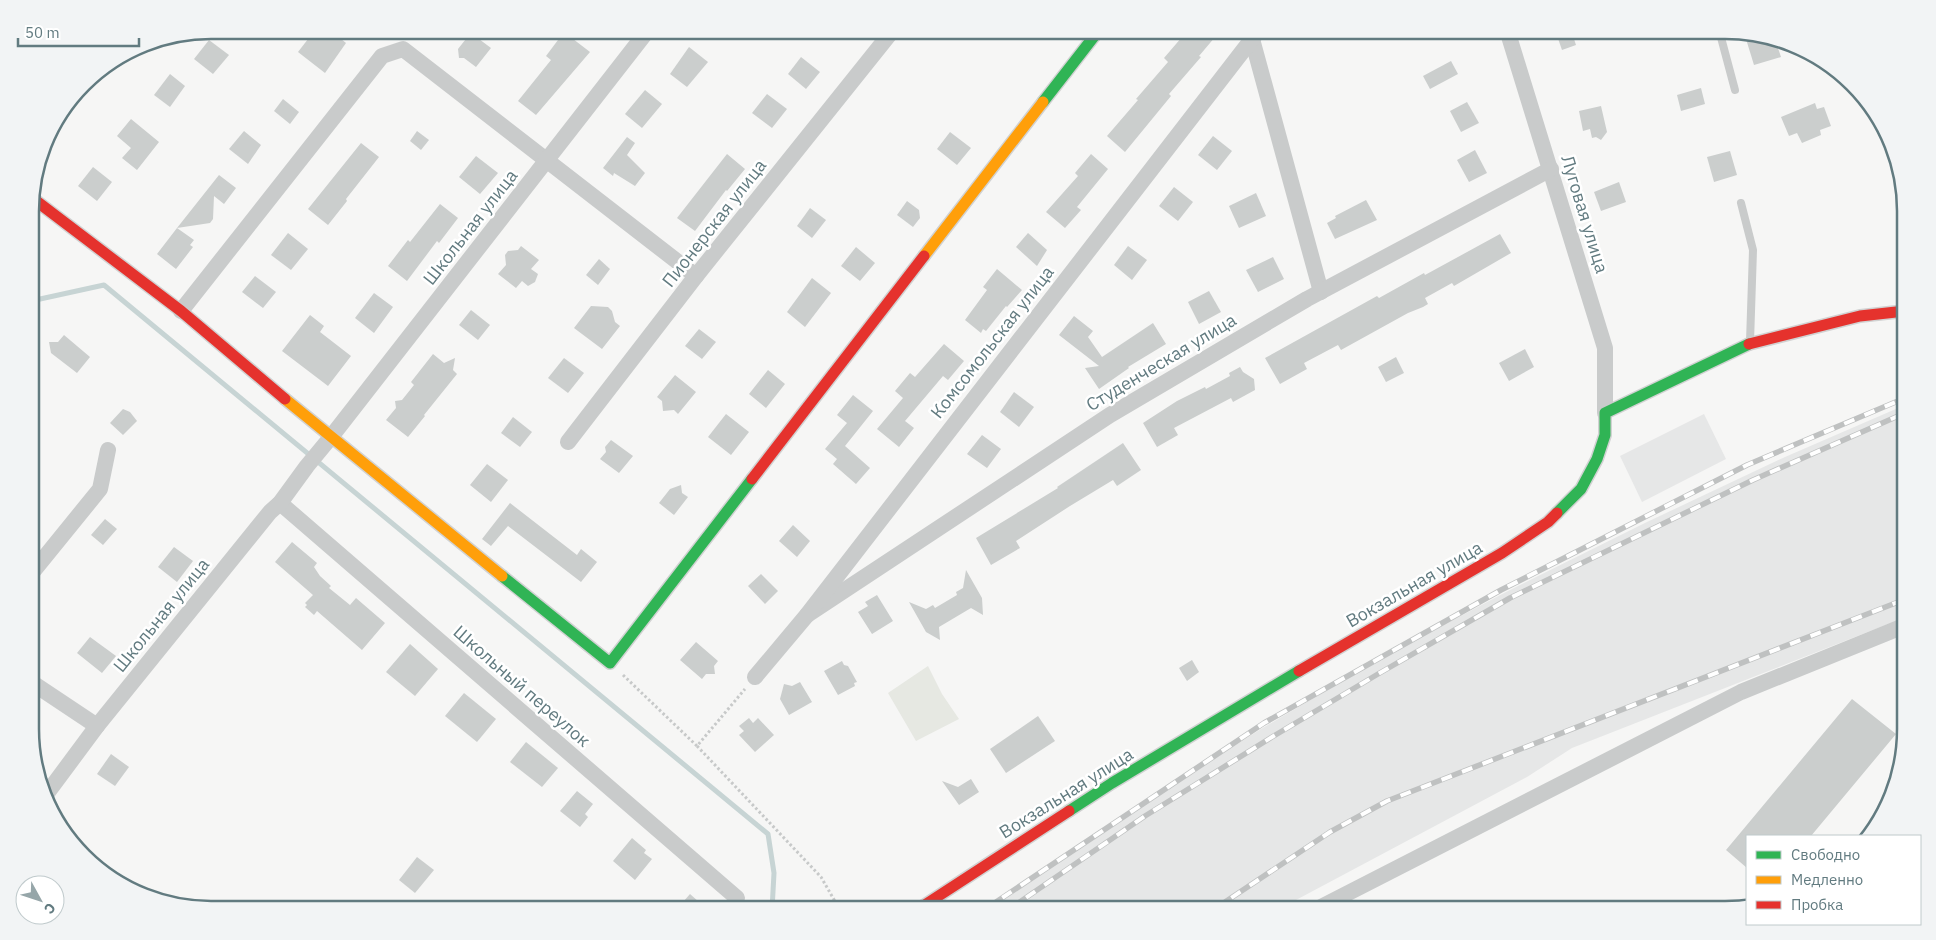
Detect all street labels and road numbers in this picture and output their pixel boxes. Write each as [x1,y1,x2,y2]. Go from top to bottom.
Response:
street label: Луговая улица [1556,152,1614,276]
street label: Пионерская улица [657,154,771,292]
street label: Школьная улица [418,164,522,289]
street label: Комсомольская улица [925,261,1059,423]
street label: Студенческая улица [1082,308,1241,416]
street label: Вокзальная улица [1342,535,1487,632]
street label: Школьная улица [108,553,214,677]
street label: Школьный переулок [449,620,595,752]
street label: Вокзальная улица [995,742,1138,843]

